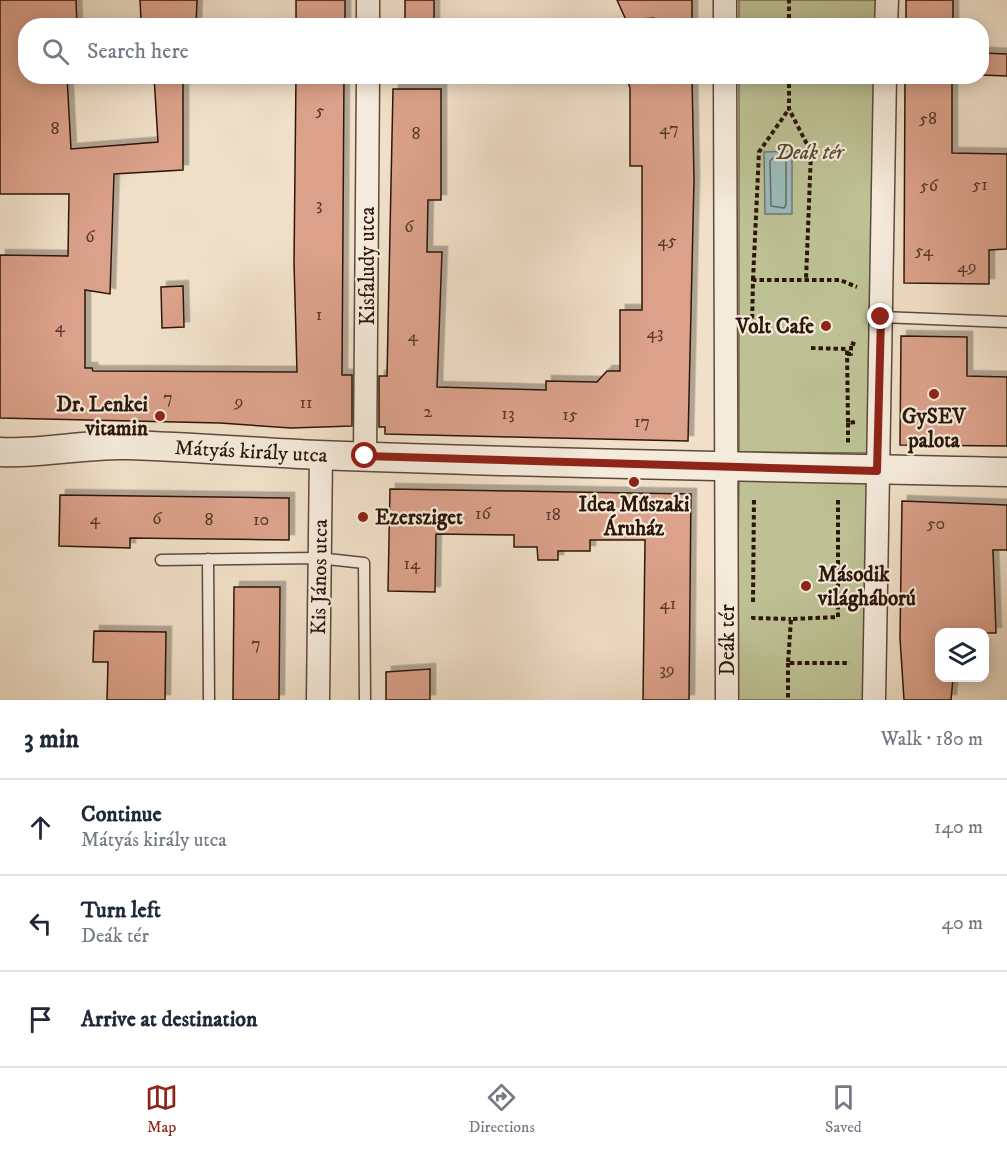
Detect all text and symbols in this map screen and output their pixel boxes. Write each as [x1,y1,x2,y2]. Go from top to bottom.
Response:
search box [18,18,989,84]
icon: search [39,35,72,68]
text: Search here [87,38,189,65]
house number: 5 [316,100,325,122]
house number: 58 [919,108,937,130]
house number: 8 [50,118,60,140]
house number: 47 [659,118,679,140]
house number: 8 [411,123,421,145]
park label: Deák tér [774,140,845,166]
house number: 51 [972,174,988,196]
house number: 56 [920,175,939,197]
house number: 3 [316,194,322,216]
street label: Kisfaludy utca [355,207,381,325]
house number: 6 [404,216,414,238]
house number: 6 [85,226,95,248]
house number: 45 [657,230,677,252]
house number: 54 [915,240,934,262]
house number: 49 [957,256,977,278]
route end [867,303,893,329]
house number: 1 [316,304,322,326]
place label: Volt Cafe [735,314,814,340]
house number: 4 [55,316,66,338]
marker: Volt Cafe [819,319,833,333]
house number: 43 [646,322,664,344]
house number: 4 [408,325,419,347]
house number: 7 [163,387,173,409]
marker: GySEV palota [927,387,941,401]
house number: 9 [234,391,243,413]
place label: Dr. Lenkei vitamin [56,392,149,442]
house number: 11 [299,392,313,414]
house number: 2 [424,401,433,423]
house number: 13 [501,403,515,425]
house number: 15 [562,404,578,426]
place label: GySEV palota [902,404,968,454]
marker: Dr. Lenkei vitamin [153,409,167,423]
house number: 17 [634,411,650,433]
street label: Mátyás király utca [174,435,328,469]
route start [351,442,377,468]
marker: Idea Műszaki Áruház [627,475,641,489]
place label: Idea Műszaki Áruház [579,492,690,542]
house number: 16 [475,503,492,525]
house number: 18 [545,504,561,526]
place label: Ezersziget [375,505,463,531]
house number: 4 [90,508,101,530]
house number: 6 [152,508,162,530]
house number: 8 [204,509,214,531]
house number: 10 [253,509,269,531]
marker: Ezersziget [356,510,370,524]
house number: 50 [927,513,945,535]
street label: Kis János utca [306,519,334,635]
house number: 14 [404,553,421,575]
place label: Második világháború [817,562,916,612]
marker: Második világháború [799,579,813,593]
house number: 41 [660,593,676,615]
street label: Deák tér [715,604,741,676]
map controls [935,628,989,682]
button: layers [935,628,989,682]
house number: 7 [251,633,261,655]
house number: 39 [659,659,675,681]
text: 3 min [24,723,79,756]
text: Walk · 180 m [881,727,983,752]
text: Continue [81,801,162,828]
icon: ahead [24,811,57,844]
text: 140 m [934,815,983,840]
text: Mátyás király utca [81,828,227,853]
text: Turn left [81,897,161,924]
icon: left [24,907,57,940]
text: 40 m [941,911,983,936]
text: Deák tér [81,924,149,949]
icon: arrive [24,1003,57,1036]
text: Arrive at destination [81,1006,258,1033]
tab: Map [145,1081,178,1137]
tab: Directions [468,1081,535,1137]
tab: Saved [825,1081,862,1137]

